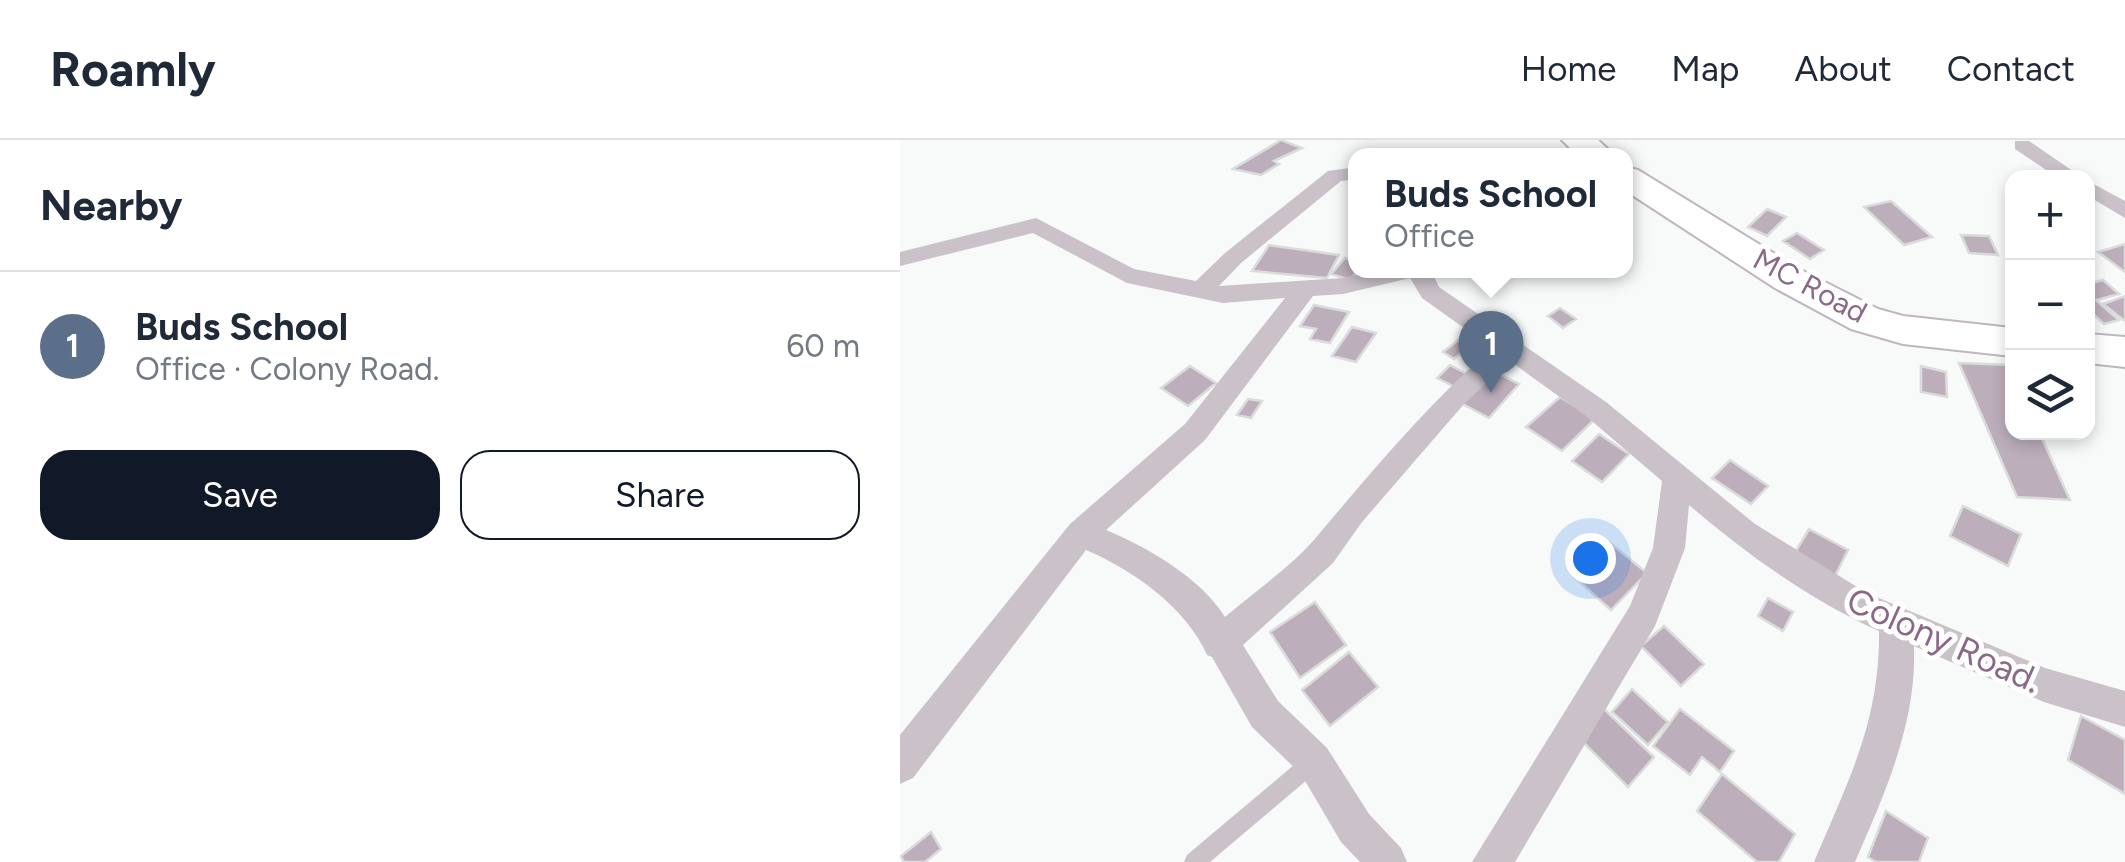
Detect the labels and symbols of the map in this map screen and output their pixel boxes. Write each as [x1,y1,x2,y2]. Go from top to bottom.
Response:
street label: MC Road [1747,240,1873,331]
pin: 1 [1458,310,1524,393]
your location [1565,533,1616,584]
street label: Colony Road. [1841,579,2047,701]

